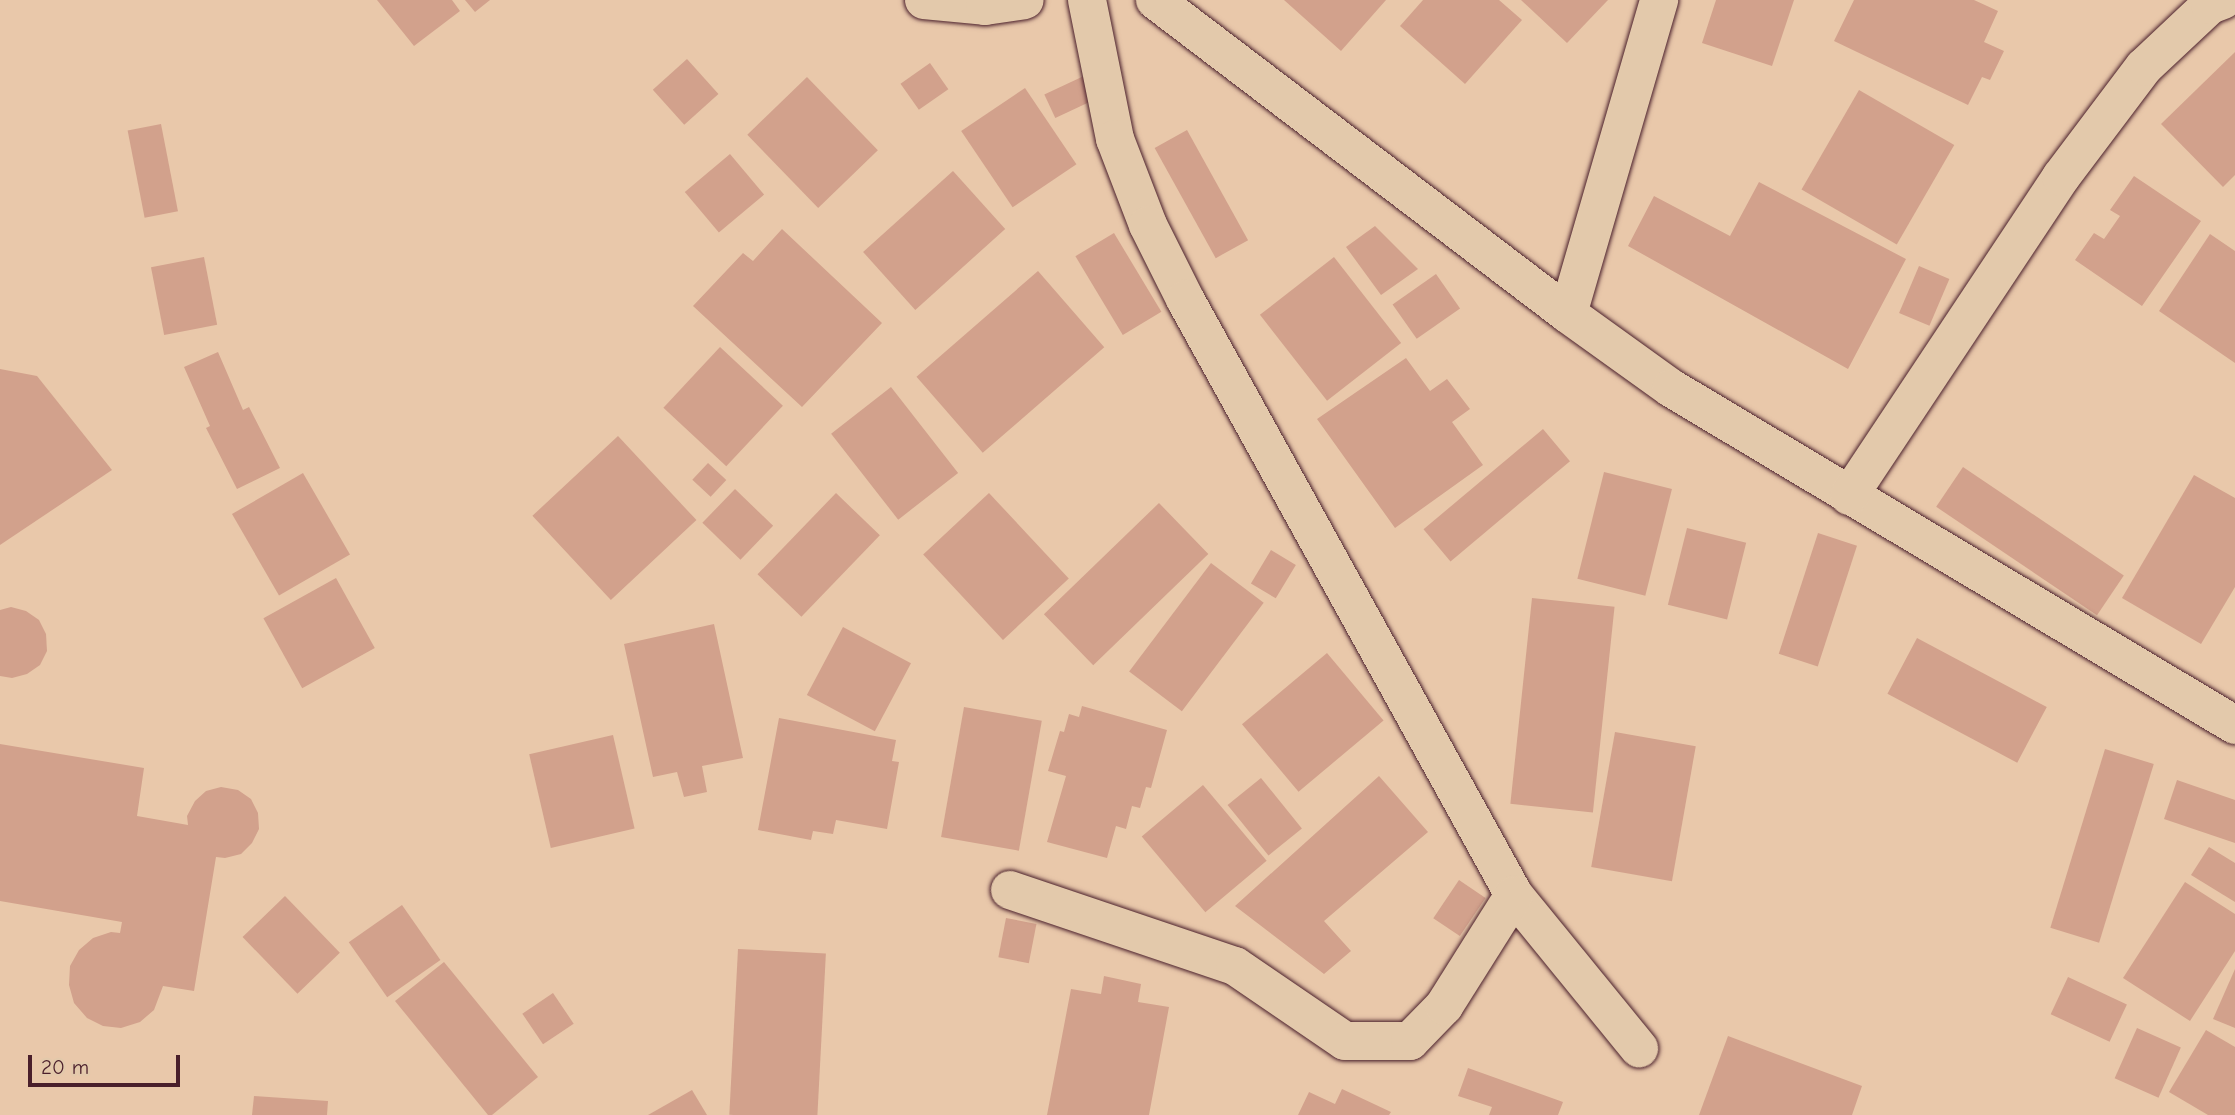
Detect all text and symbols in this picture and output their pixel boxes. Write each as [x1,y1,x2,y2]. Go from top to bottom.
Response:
scale bar [32,1042,184,1086]
text: 20 m [41,1055,89,1079]

